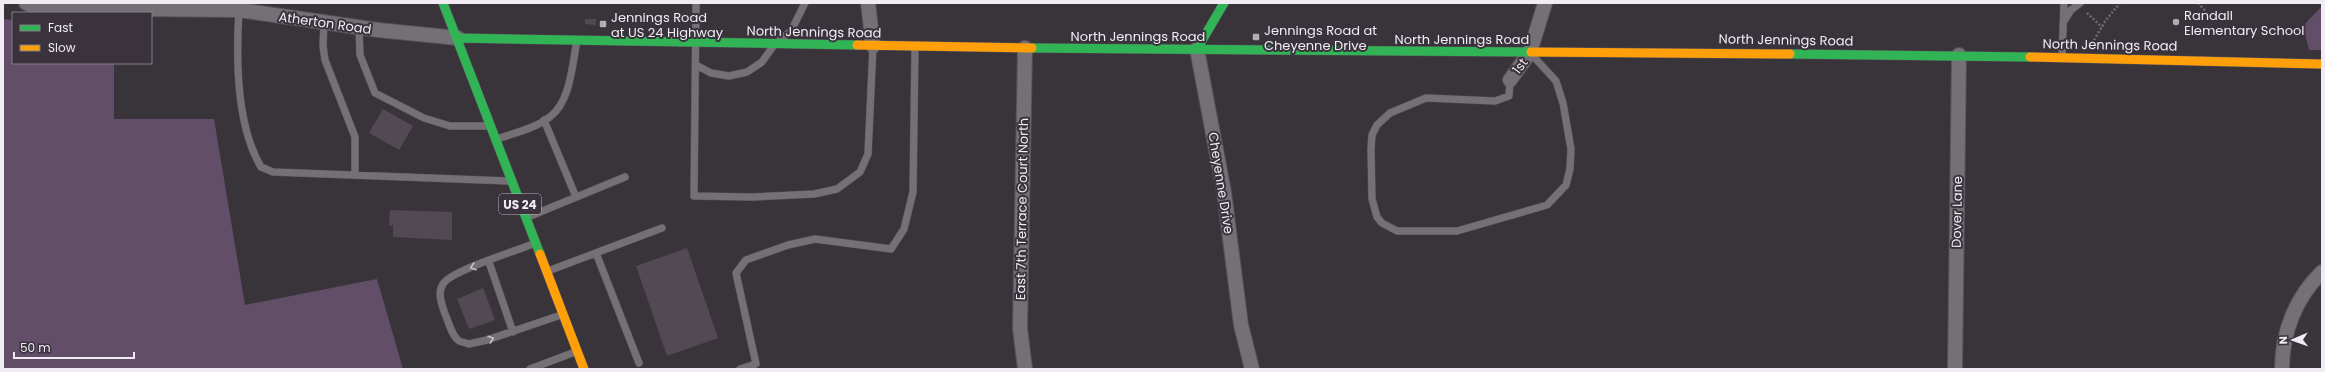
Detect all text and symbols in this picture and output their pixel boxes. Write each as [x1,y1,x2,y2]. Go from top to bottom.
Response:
place label: Randall Elementary School [2184,6,2305,40]
street label: Atherton Road [277,7,373,39]
place label: Jennings Road at US 24 Highway [611,8,724,42]
legend [12,12,152,64]
marker: Randall Elementary School [2171,17,2181,27]
text: Fast [48,19,73,36]
marker: Jennings Road at US 24 Highway [598,19,608,29]
street label: North Jennings Road [746,21,882,43]
place label: Jennings Road at Cheyenne Drive [1264,21,1377,55]
street label: North Jennings Road [1071,27,1205,46]
street label: North Jennings Road [1718,29,1854,51]
street label: North Jennings Road [1395,30,1529,49]
marker: Jennings Road at Cheyenne Drive [1251,32,1261,42]
street label: North Jennings Road [2042,34,2178,56]
text: Slow [48,39,76,56]
street label: 1st [1508,54,1532,78]
street label: East 7th Terrace Court North [1011,118,1033,300]
street label: Cheyenne Drive [1204,131,1238,235]
street label: Dover Lane [1947,176,1967,248]
road number: US 24 [499,194,541,214]
one-way arrow [469,262,476,271]
north arrow [2273,320,2313,360]
scale bar [14,334,134,360]
one-way arrow [487,335,494,344]
text: N [2275,336,2291,345]
text: 50 m [20,339,51,356]

